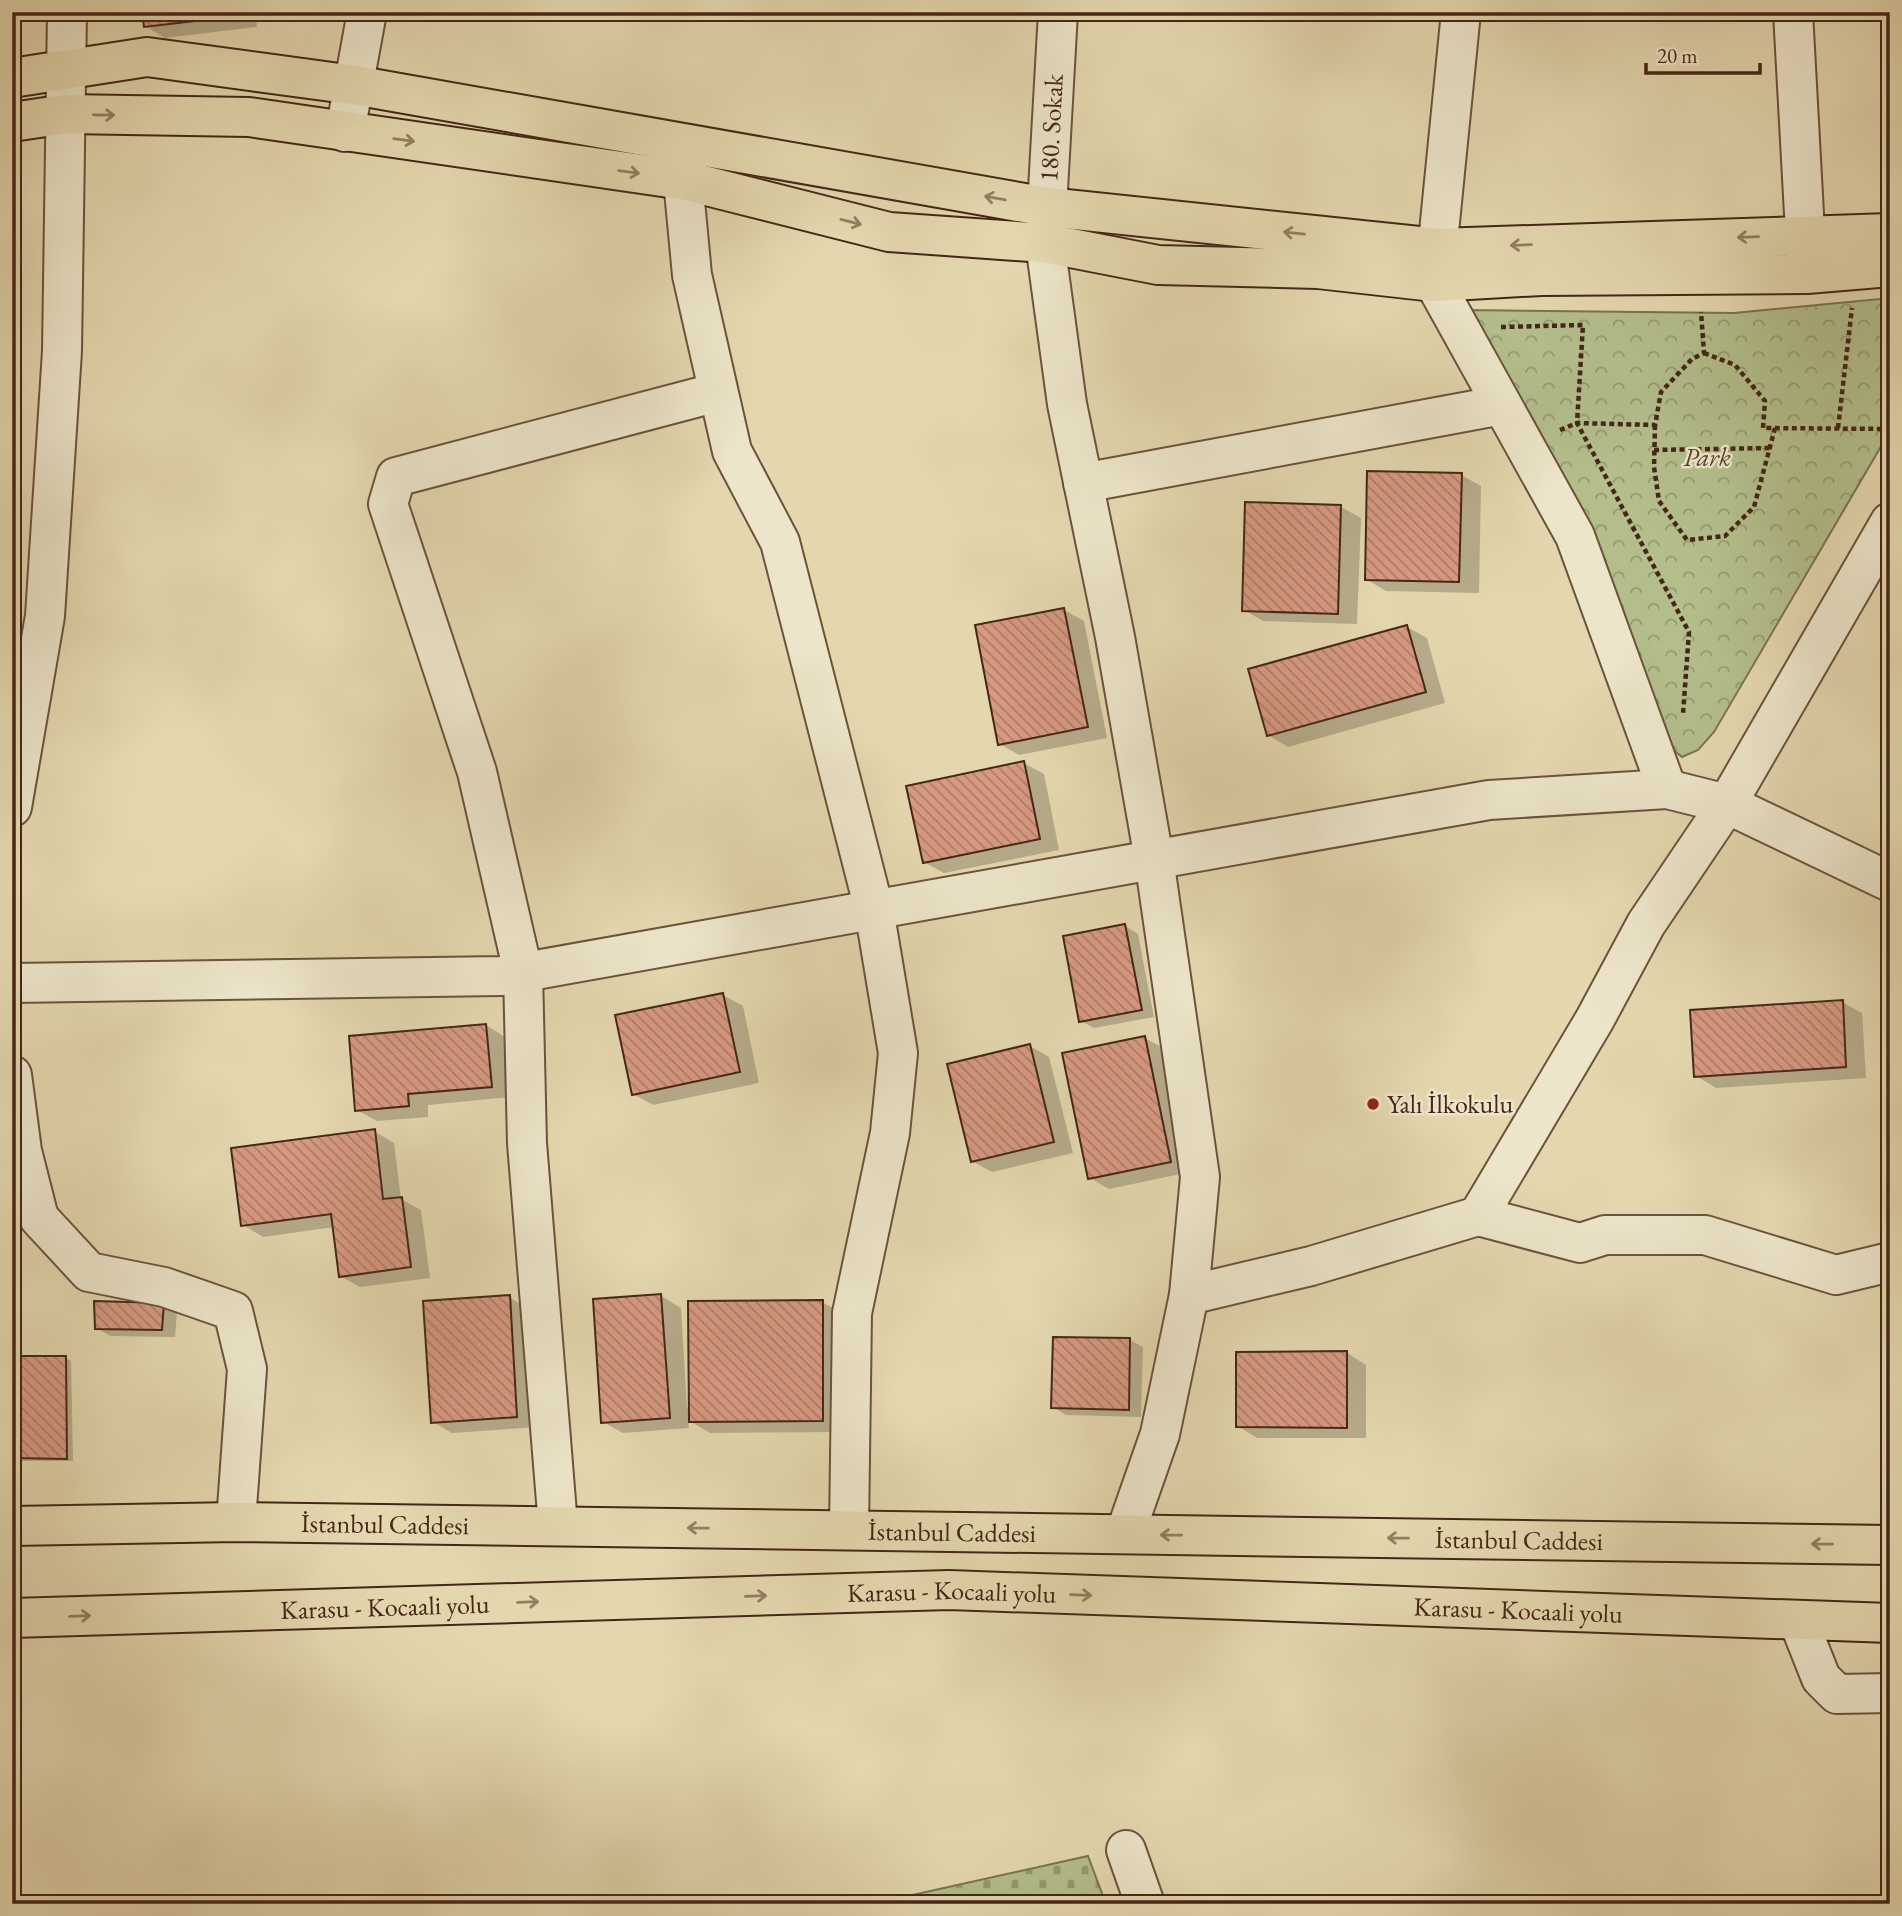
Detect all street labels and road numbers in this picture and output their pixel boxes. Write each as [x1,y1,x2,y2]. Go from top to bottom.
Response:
street label: 180. Sokak [1031,72,1071,183]
street label: İstanbul Caddesi [301,1506,469,1542]
street label: İstanbul Caddesi [868,1514,1036,1550]
street label: İstanbul Caddesi [1435,1522,1603,1558]
street label: Karasu - Kocaali yolu [846,1573,1057,1611]
street label: Karasu - Kocaali yolu [280,1587,490,1627]
street label: Karasu - Kocaali yolu [1413,1589,1624,1631]

